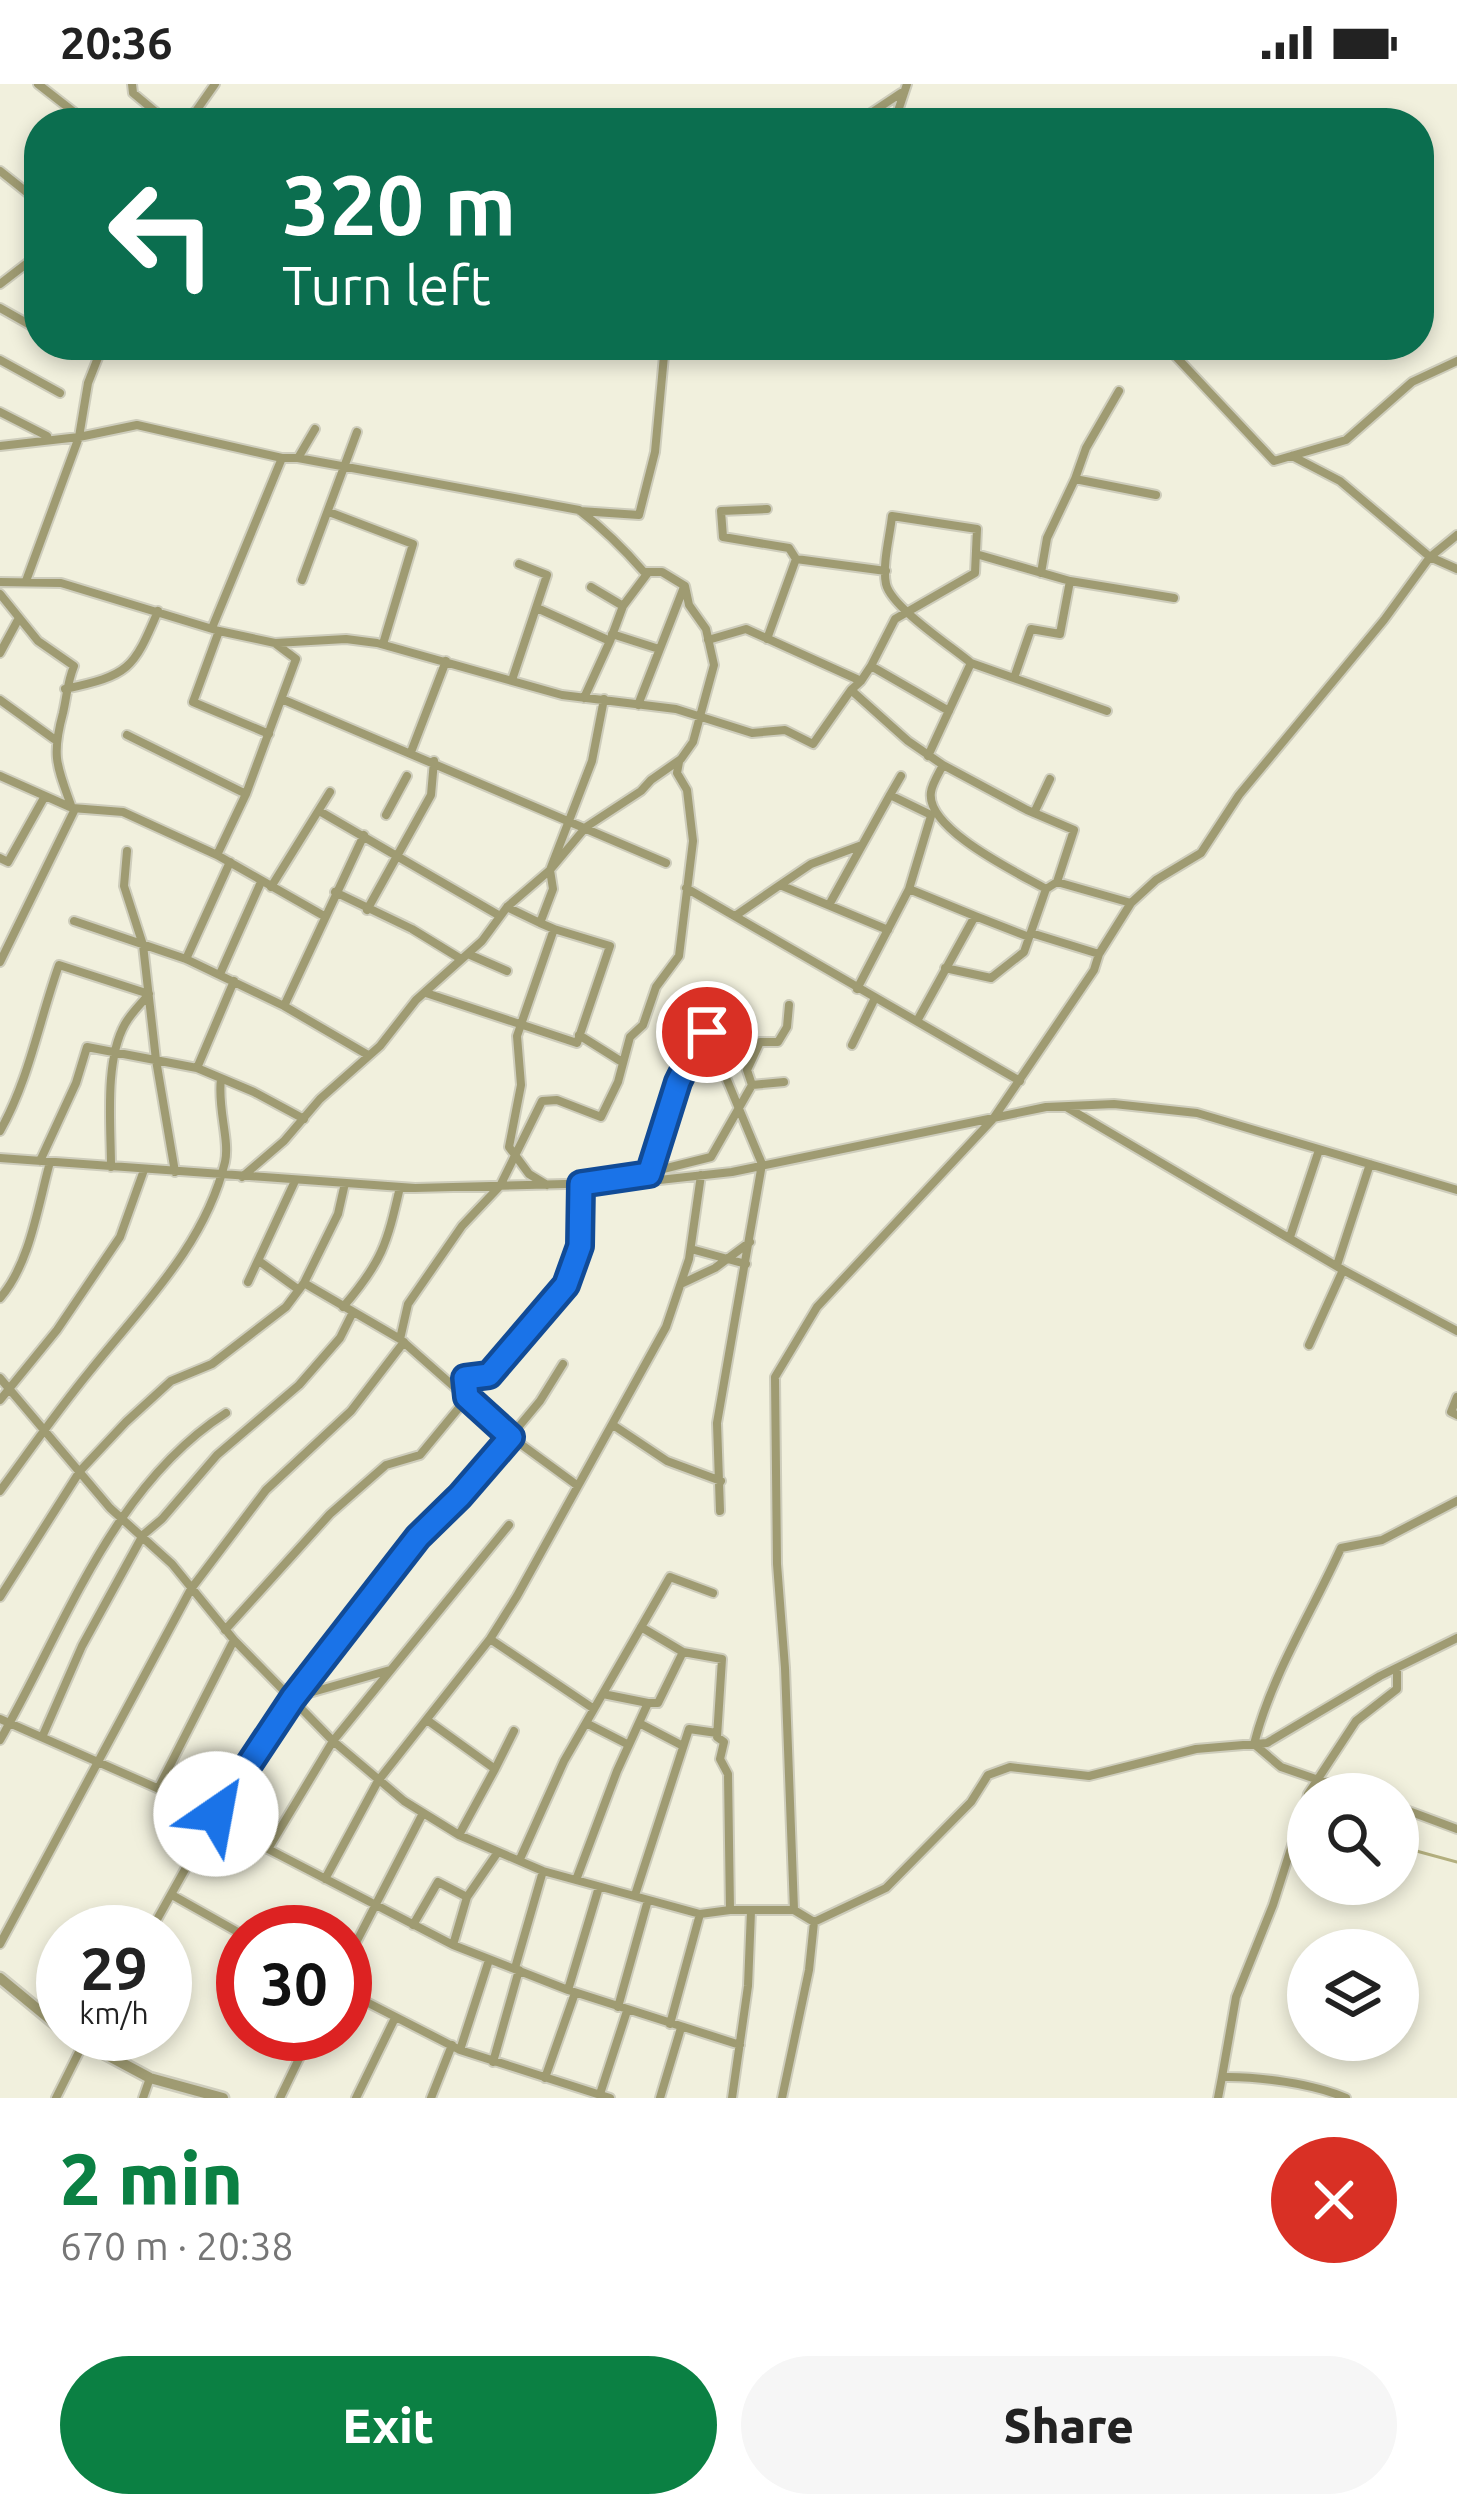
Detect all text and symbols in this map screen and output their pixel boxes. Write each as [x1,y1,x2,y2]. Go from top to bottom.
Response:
text: 20:36 [60,17,173,68]
icon: left [84,156,240,312]
text: 320 m [282,157,516,251]
text: Turn left [282,255,491,315]
pin [656,981,758,1083]
icon: arrive [674,999,740,1065]
position arrow [153,1751,279,1877]
map controls [1287,1773,1419,2061]
button: search [1287,1773,1419,1905]
speed limit sign: 30 [216,1905,372,2061]
button: layers [1287,1929,1419,2061]
text: 29 [80,1934,148,2001]
text: km/h [79,1996,149,2030]
button: close [1271,2137,1397,2263]
text: 2 min [60,2138,243,2219]
text: 670 m · 20:38 [60,2224,294,2267]
button: Exit [60,2356,717,2494]
button: Share [741,2356,1397,2494]

